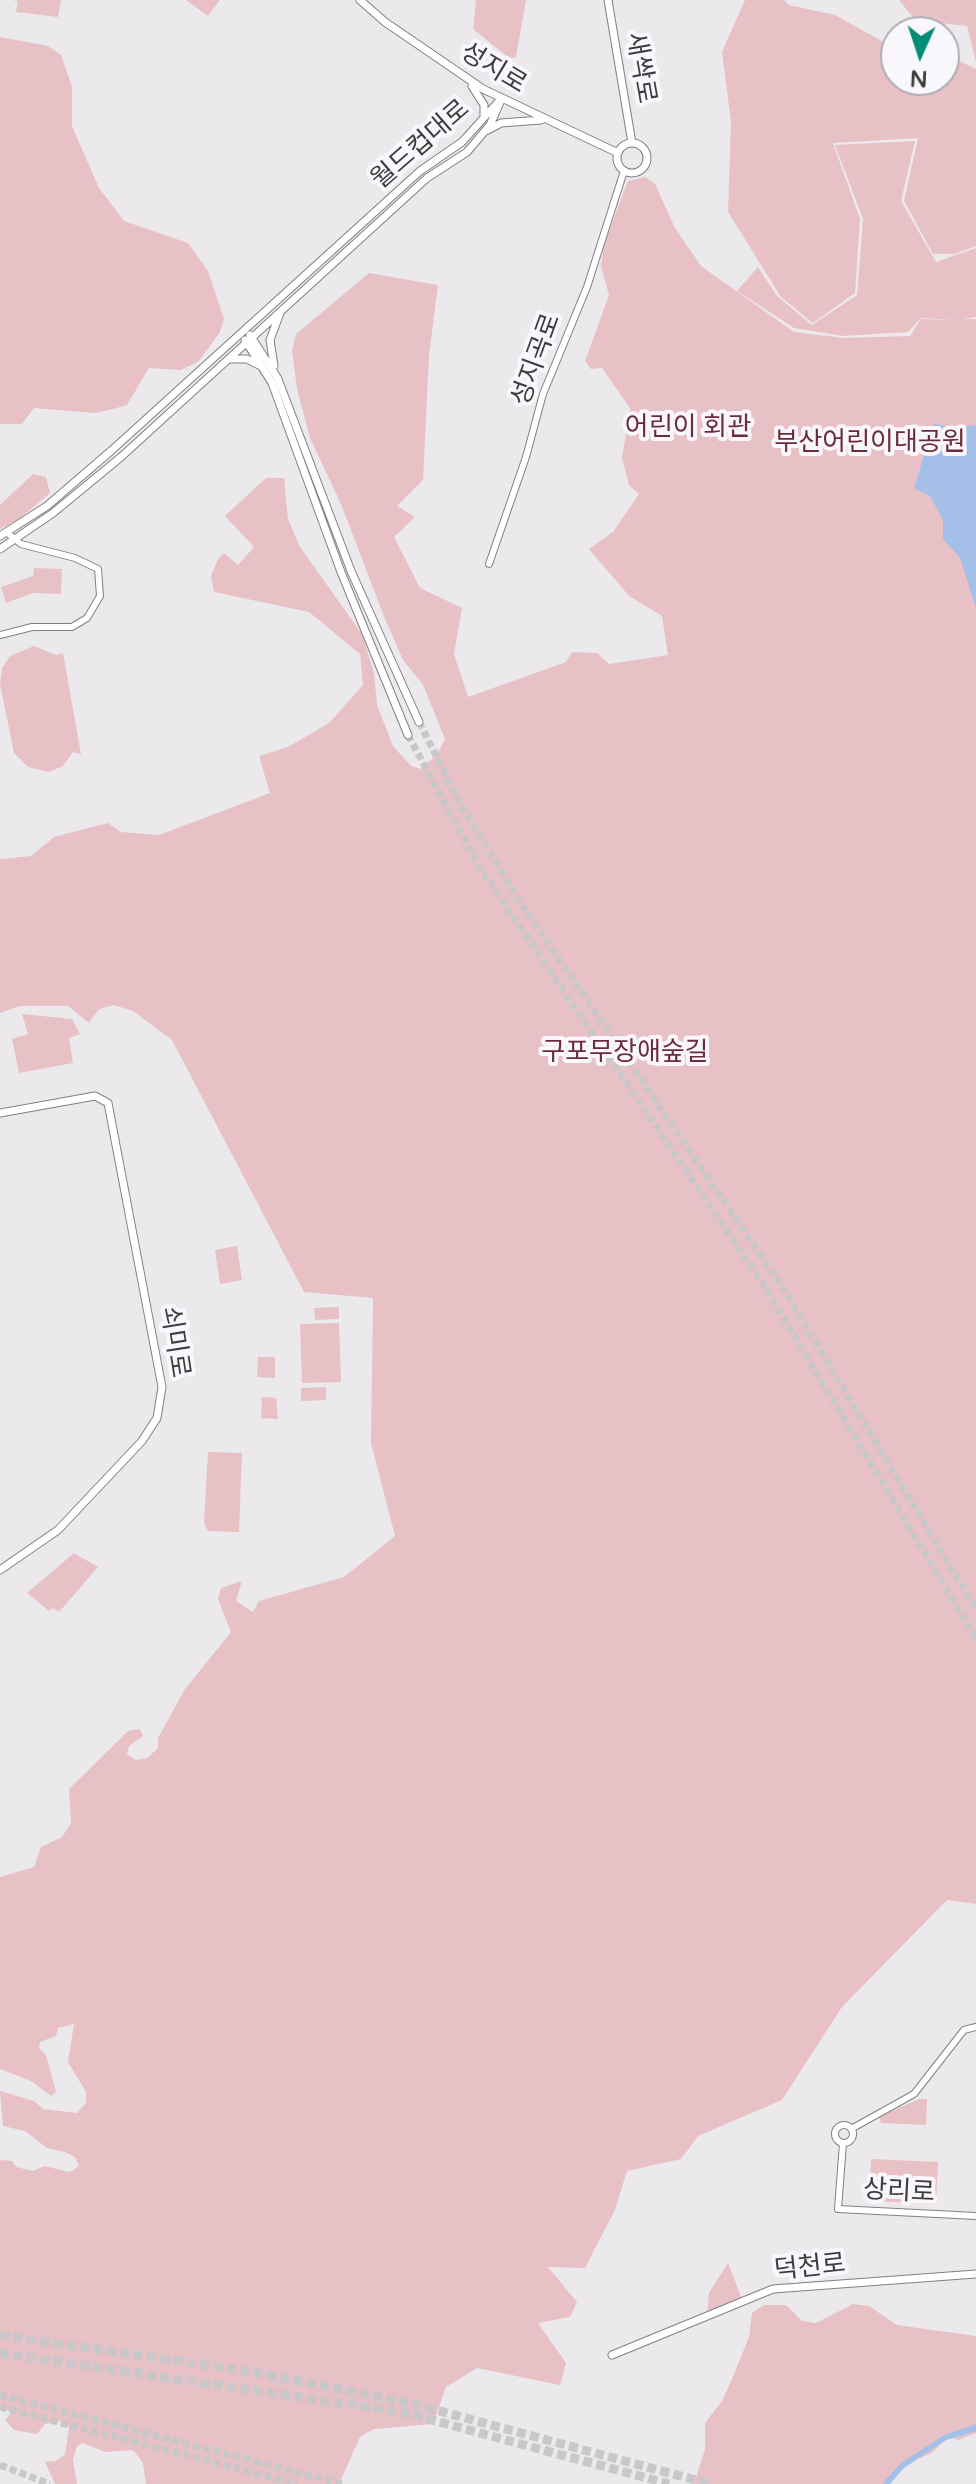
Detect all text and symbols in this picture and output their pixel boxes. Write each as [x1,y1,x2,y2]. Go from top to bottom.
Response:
north arrow [880,16,960,96]
street label: 새싹로 [618,30,662,106]
street label: 성지로 [454,37,532,101]
text: N [909,65,928,91]
street label: 월드컵대로 [366,94,476,196]
street label: 성지곡로 [506,310,568,410]
park label: 어린이 회관 [625,412,751,444]
park label: 부산어린이대공원 [774,427,966,459]
park label: 구포무장애숲길 [541,1037,709,1069]
street label: 쇠미로 [153,1304,195,1380]
street label: 상리로 [862,2175,936,2209]
street label: 덕천로 [773,2249,847,2287]

